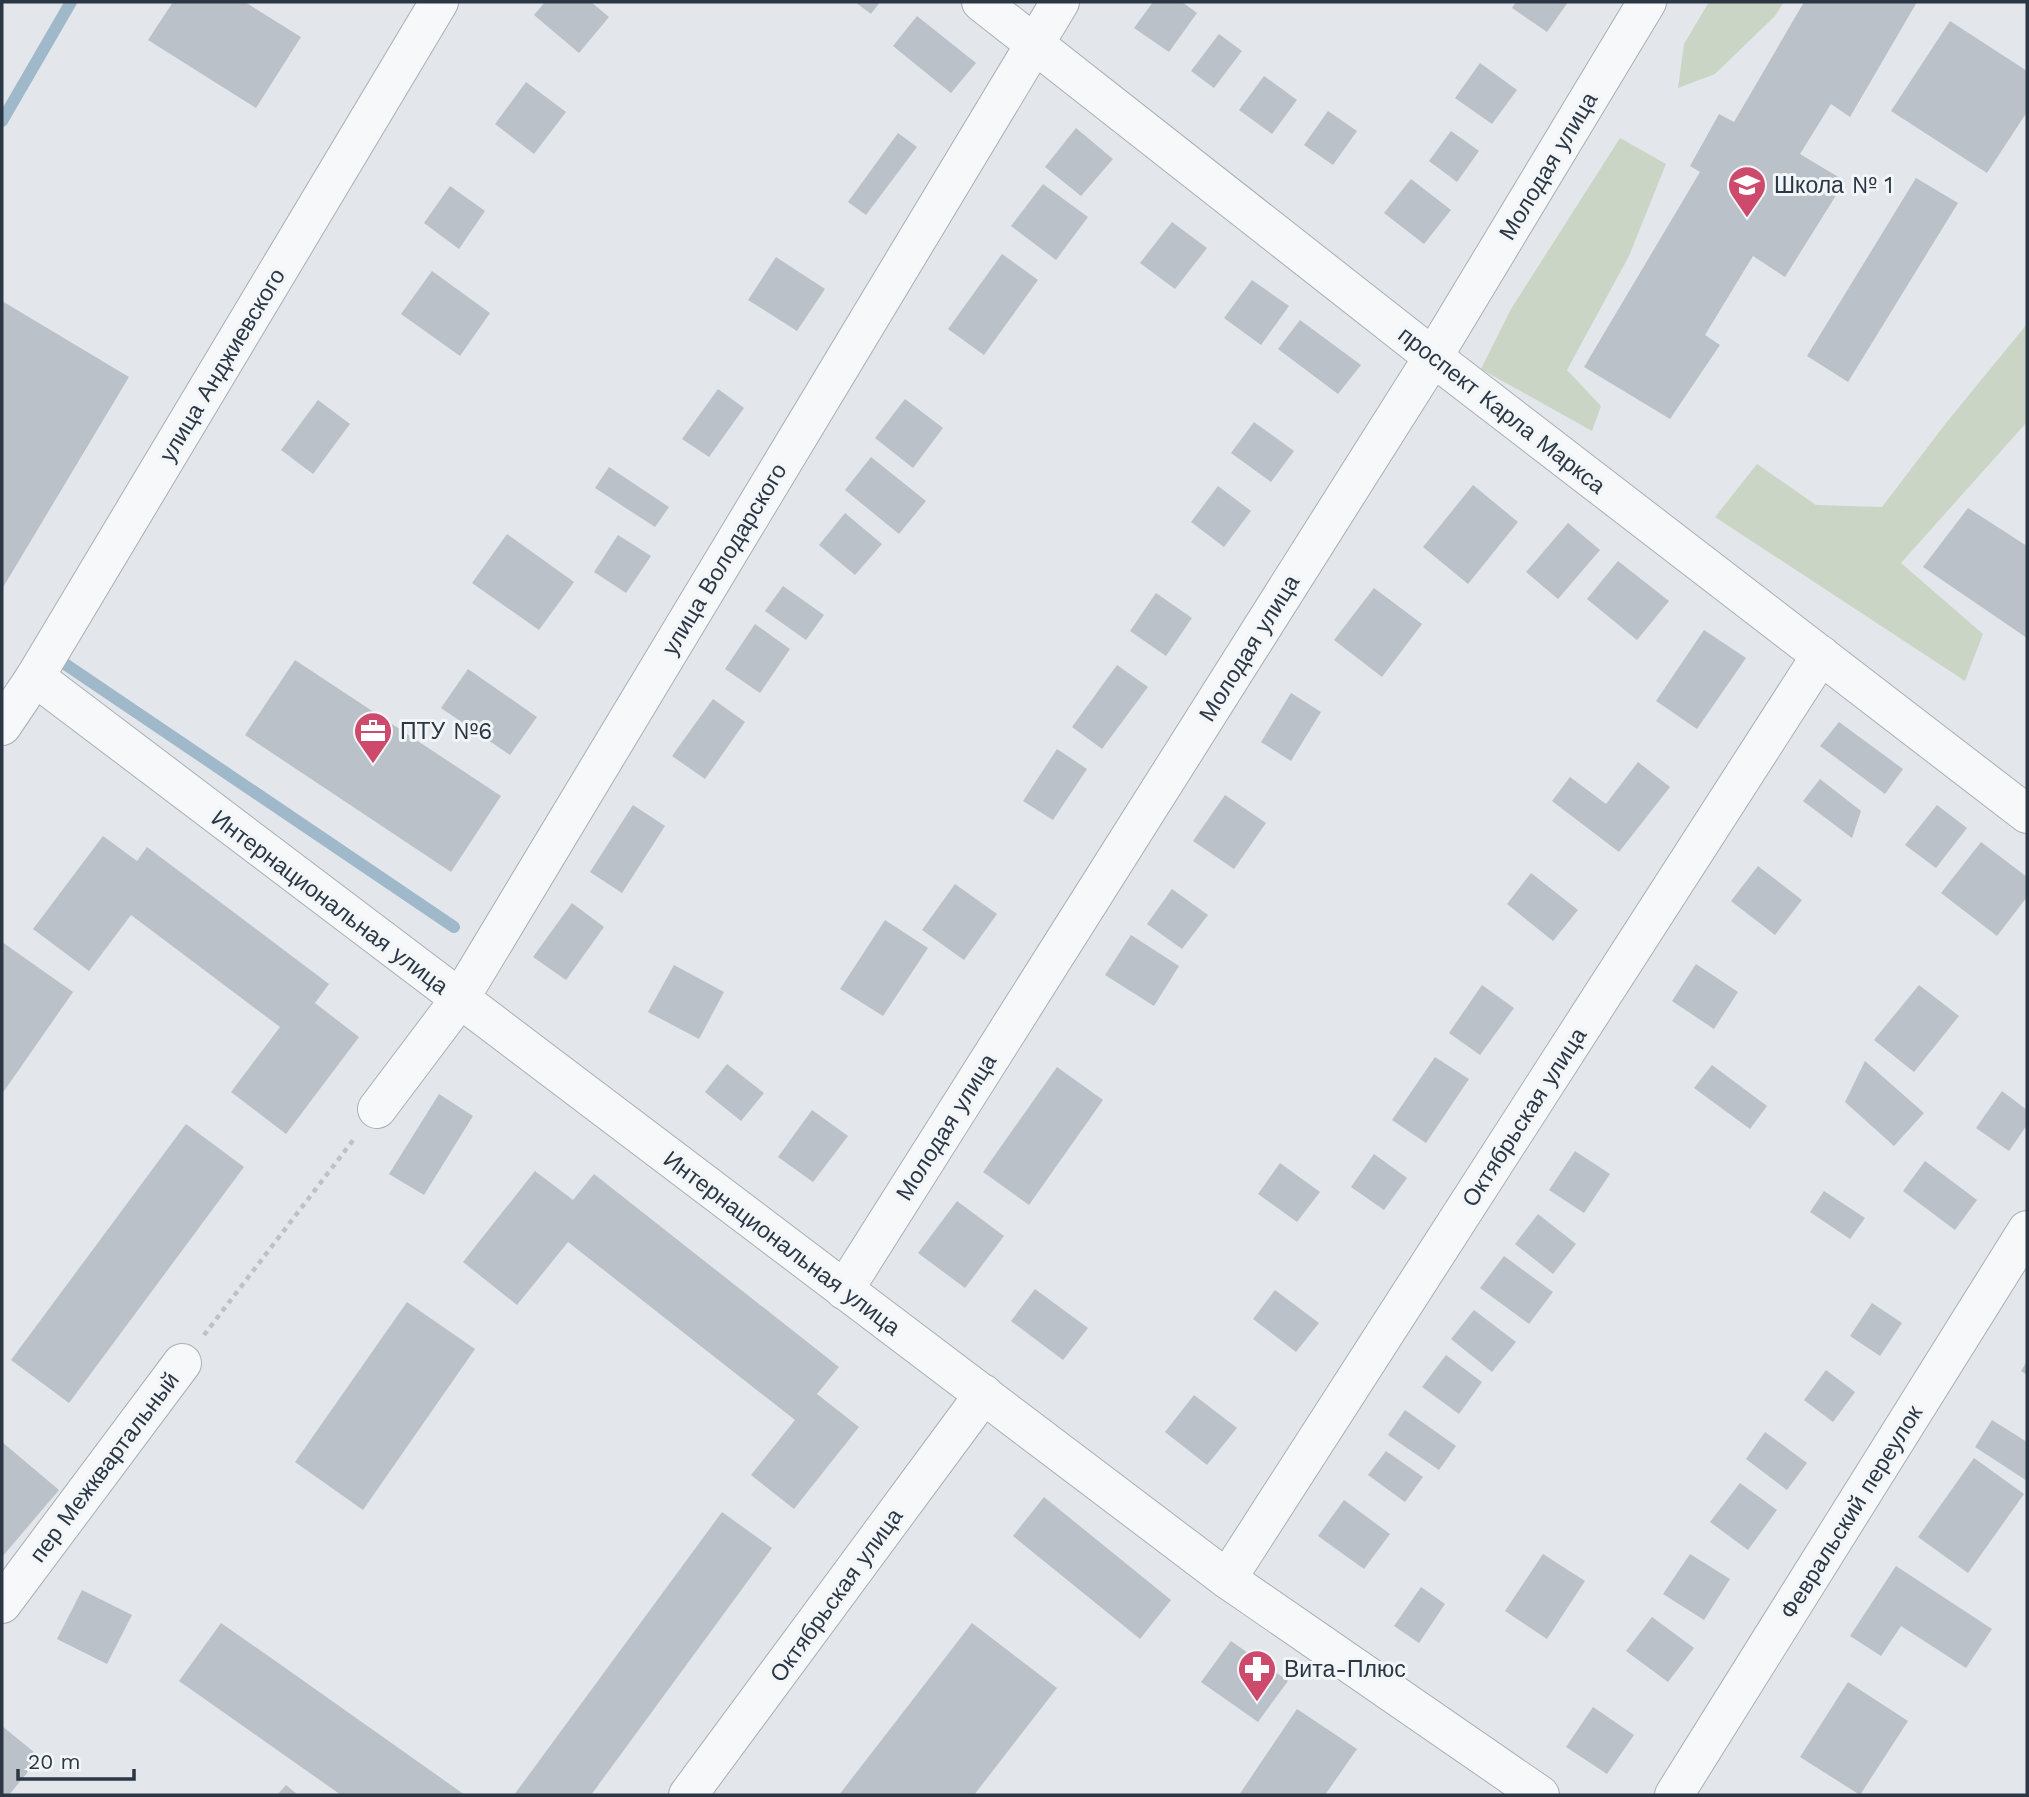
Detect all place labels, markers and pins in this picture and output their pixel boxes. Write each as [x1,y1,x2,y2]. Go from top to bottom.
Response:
school or university icon: Школа № 1 [1726,164,1768,219]
place label: Школа № 1 [1774,172,1893,199]
office icon: ПТУ №6 [352,710,394,765]
place label: ПТУ №6 [400,718,492,745]
pharmacy icon: Вита-Плюс [1236,1648,1278,1703]
place label: Вита-Плюс [1284,1656,1406,1683]

